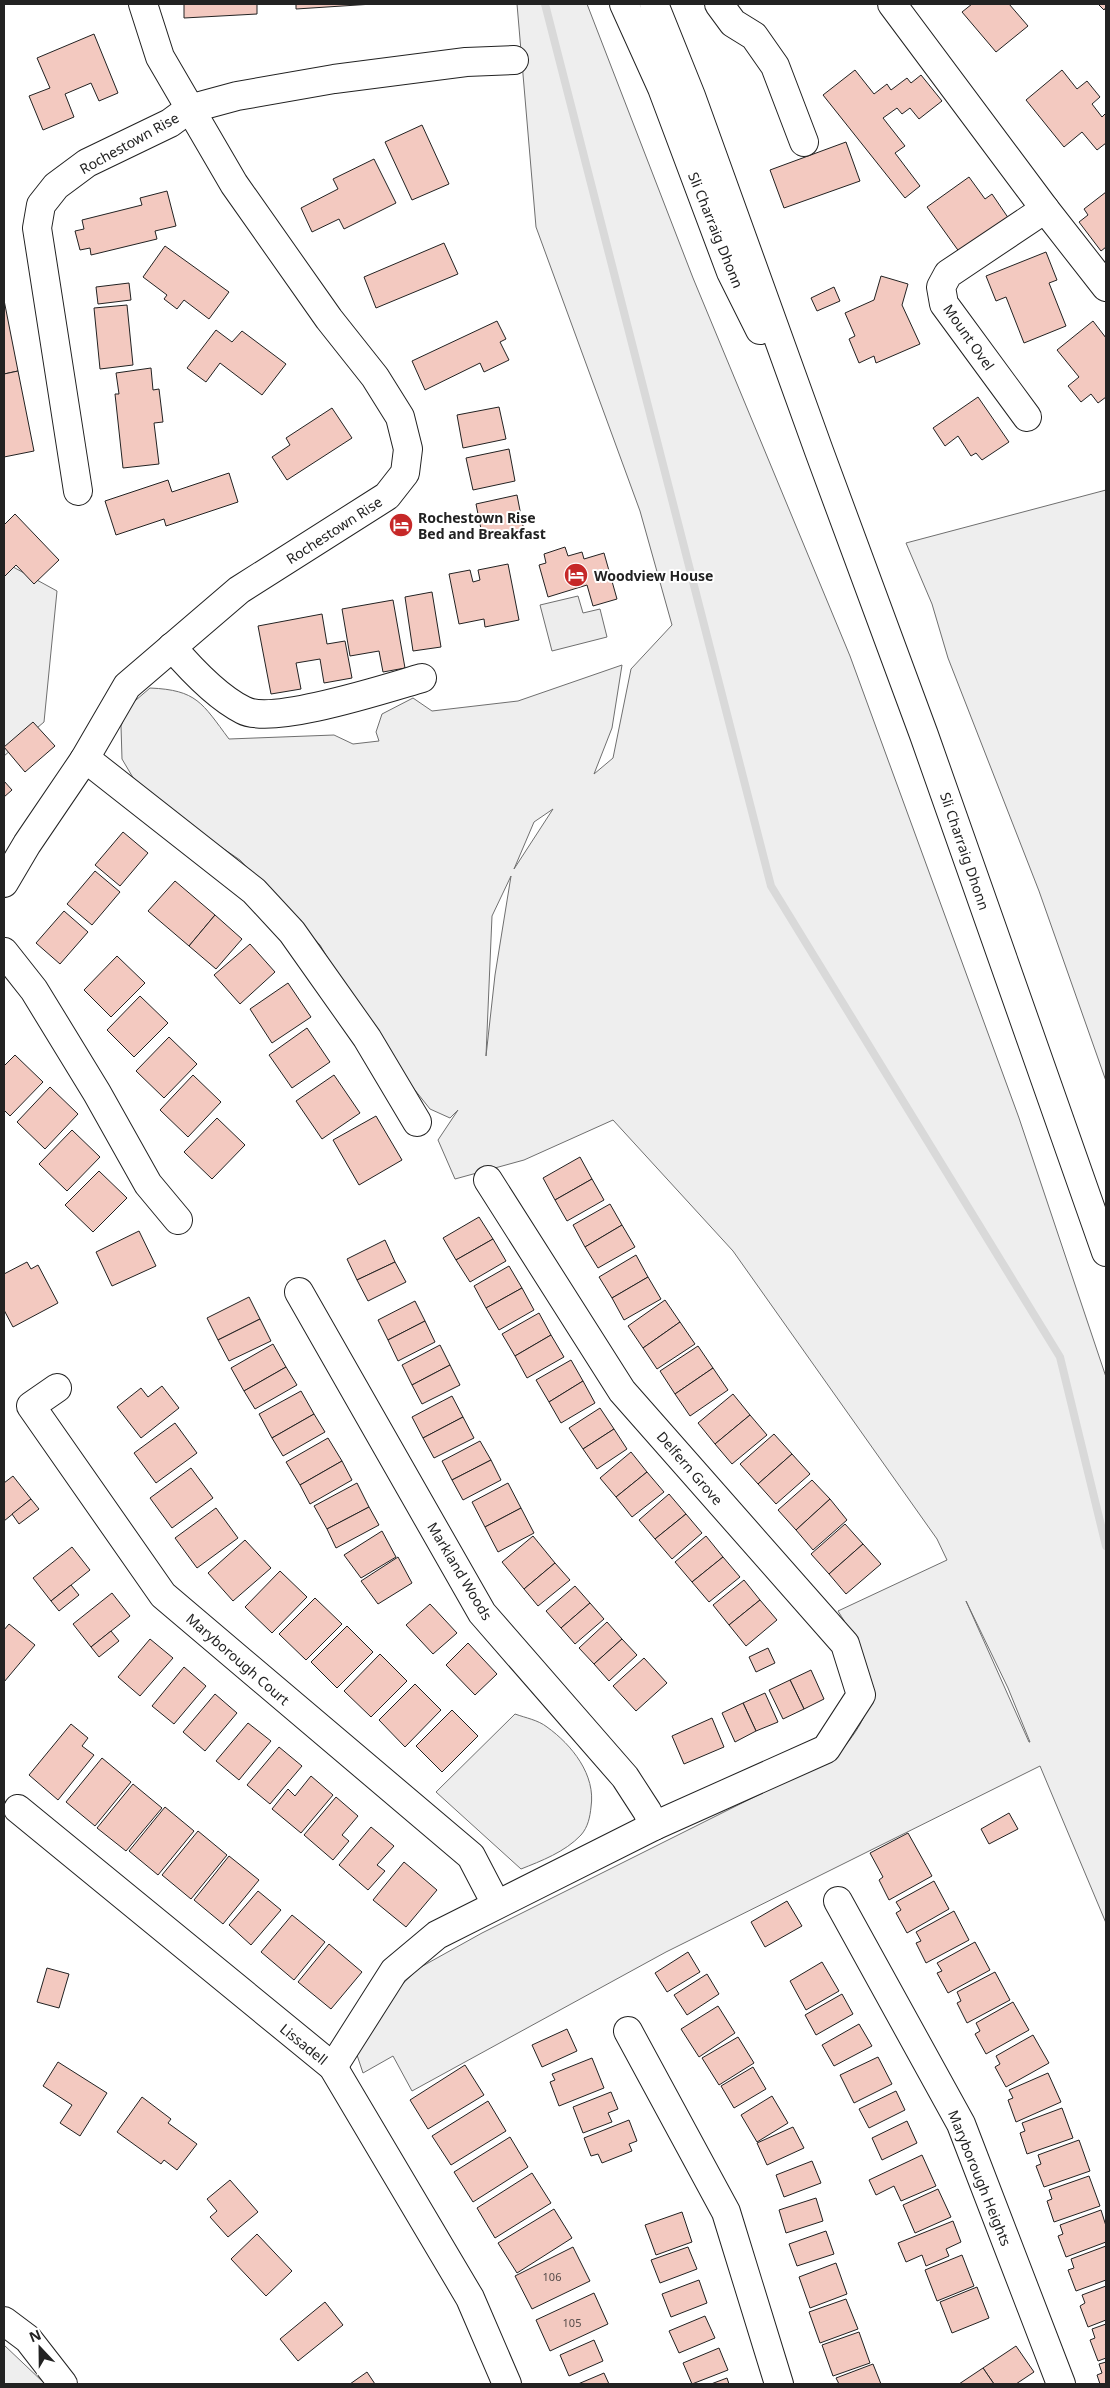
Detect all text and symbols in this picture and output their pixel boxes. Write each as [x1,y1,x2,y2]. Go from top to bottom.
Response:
street label: Rochestown Rise [76,108,182,178]
street label: Sli Charraig Dhonn [684,169,748,291]
street label: Mount Ovel [939,300,999,374]
street label: Rochestown Rise [282,492,386,568]
place label: Rochestown Rise Bed and Breakfast [418,508,546,543]
hotel icon: Rochestown Rise Bed and Breakfast [388,512,414,538]
hotel icon: Woodview House [563,562,589,588]
place label: Woodview House [594,566,713,585]
street label: Sli Charraig Dhonn [936,789,994,913]
street label: Delfern Grove [653,1427,727,1509]
street label: Markland Woods [423,1518,497,1624]
street label: Maryborough Court [182,1609,294,1709]
street label: Lissadell [276,2019,332,2069]
street label: Maryborough Heights [944,2107,1016,2249]
house number: 106 [543,2269,561,2284]
house number: 105 [563,2315,581,2330]
north arrow [15,2323,65,2373]
text: N [26,2325,44,2346]

